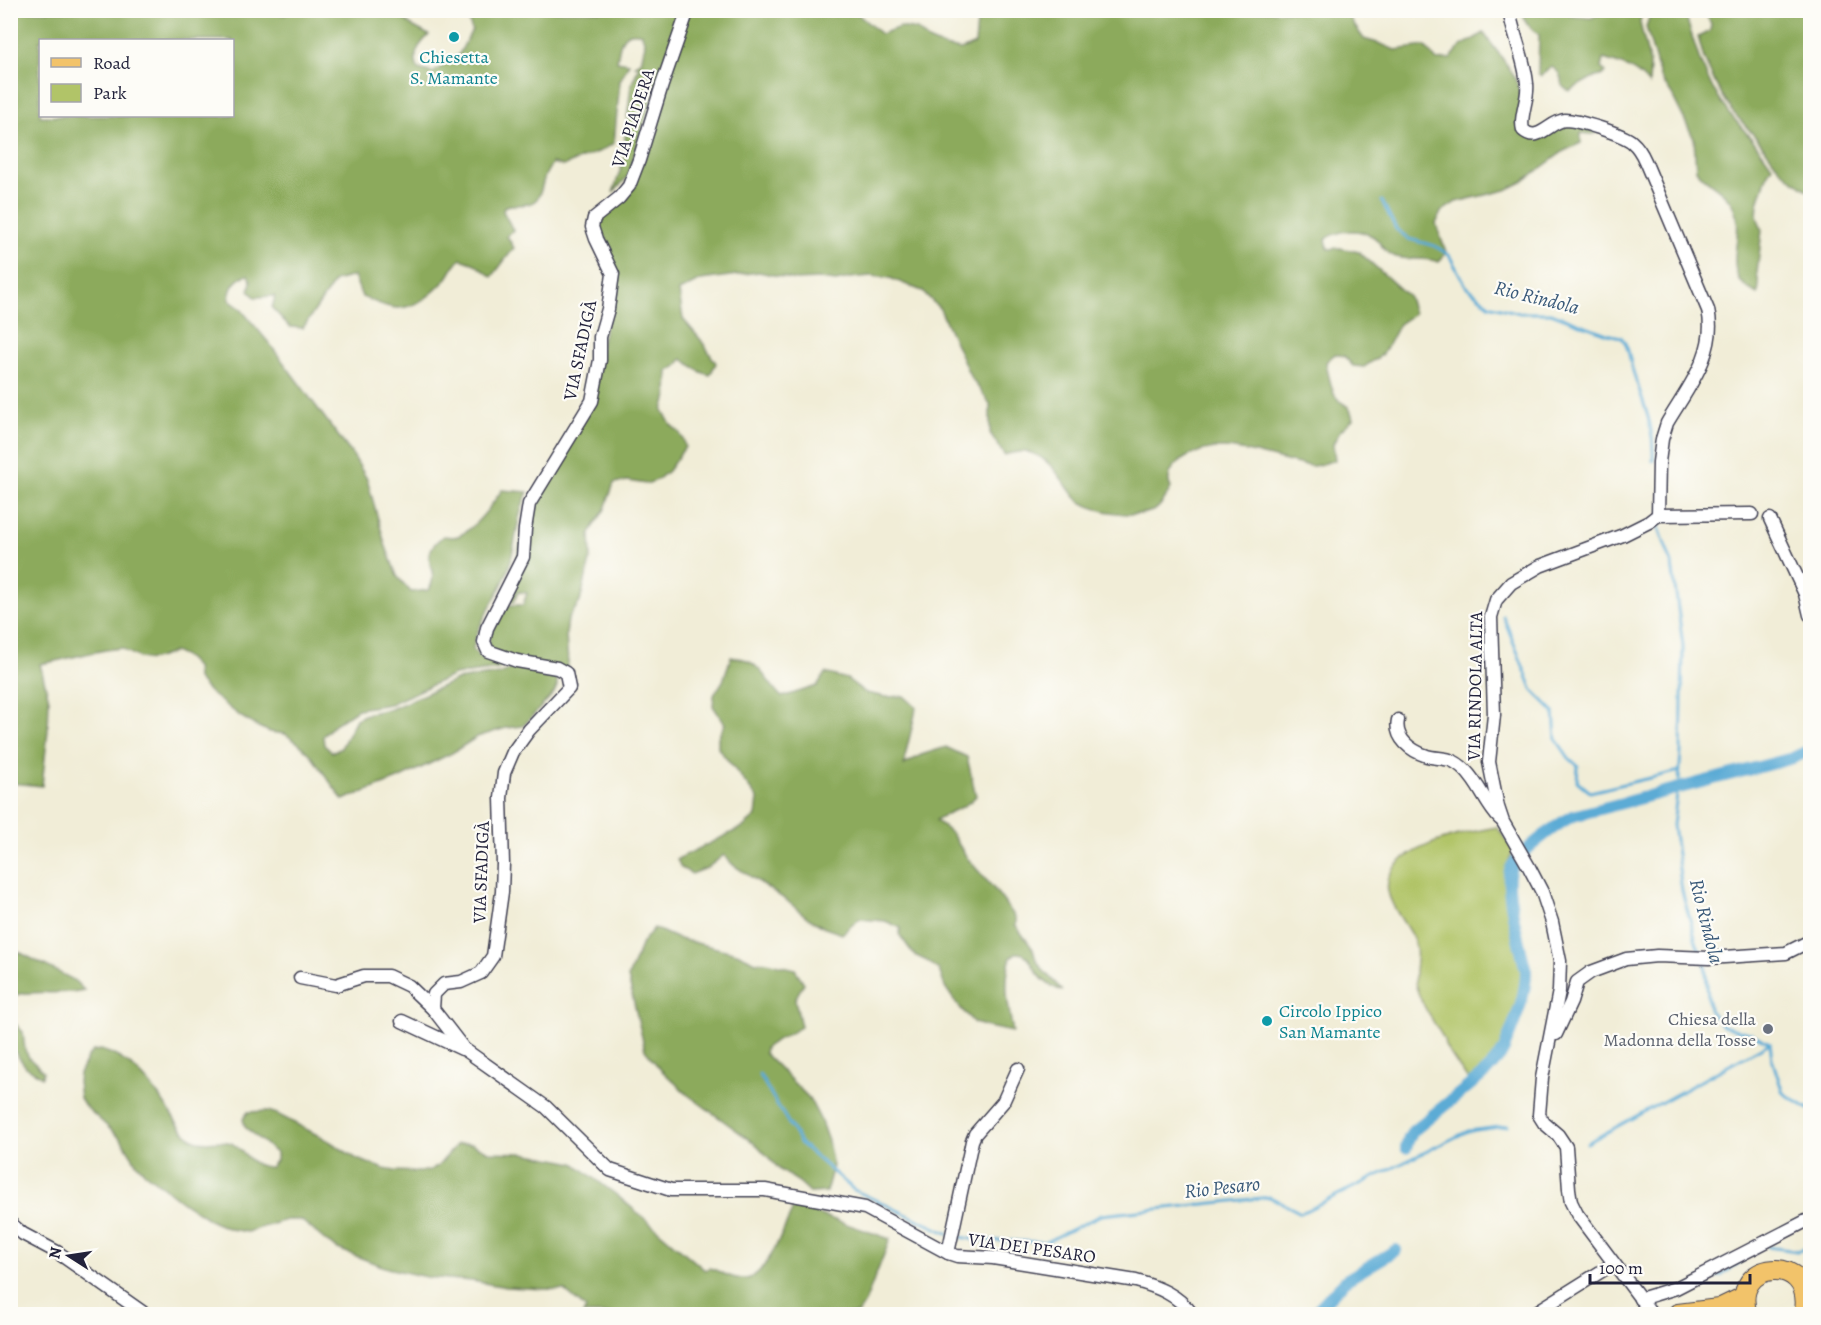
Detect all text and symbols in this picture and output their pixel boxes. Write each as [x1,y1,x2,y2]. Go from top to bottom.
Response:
marker: Chiesetta S. Mamante [447,30,461,44]
legend [39,39,234,117]
place label: Chiesetta S. Mamante [410,45,498,90]
text: Road [93,51,131,75]
street label: VIA PIADERA [605,65,660,172]
text: Park [93,81,127,105]
water label: Rio Rindola [1492,274,1582,321]
street label: VIA SFADIGÀ [557,297,602,403]
street label: VIA RINDOLA ALTA [1462,611,1488,762]
street label: VIA SFADIGÀ [467,820,495,924]
water label: Rio Rindola [1683,876,1730,966]
place label: Circolo Ippico San Mamante [1279,999,1382,1044]
place label: Chiesa della Madonna della Tosse [1604,1007,1757,1052]
marker: Circolo Ippico San Mamante [1260,1014,1274,1028]
marker: Chiesa della Madonna della Tosse [1761,1022,1775,1036]
water label: Rio Pesaro [1183,1170,1261,1205]
north arrow [39,1226,99,1286]
street label: VIA DEI PESARO [966,1227,1097,1269]
text: N [43,1245,67,1261]
scale bar [1590,1247,1750,1285]
text: 100 m [1599,1256,1643,1280]

